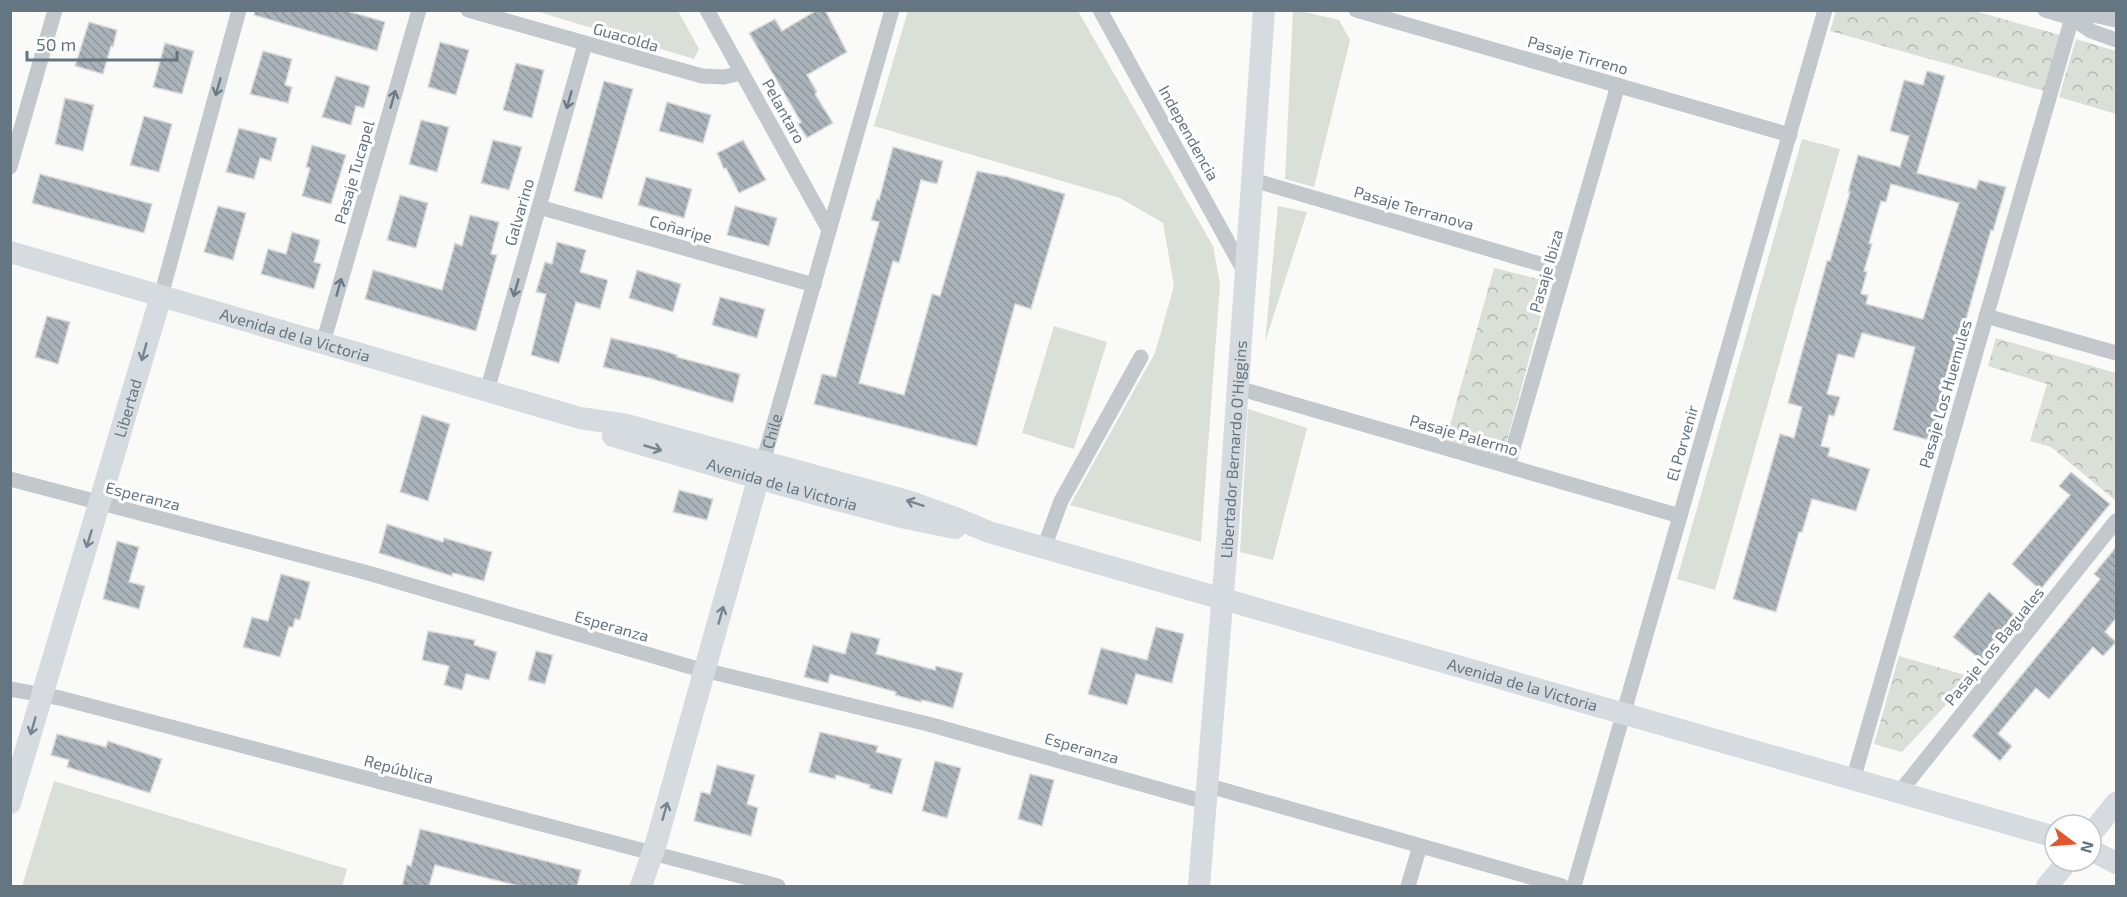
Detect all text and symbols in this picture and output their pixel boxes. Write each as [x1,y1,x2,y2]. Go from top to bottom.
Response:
street label: Guacolda [591,18,661,55]
scale bar [27,24,177,62]
street label: Pasaje Tirreno [1525,31,1631,79]
text: 50 m [36,33,76,55]
street label: Pelantaro [759,75,810,146]
one-way arrow [212,77,223,96]
street label: Independencia [1155,82,1223,184]
one-way arrow [388,90,399,109]
one-way arrow [563,90,574,109]
street label: Pasaje Tucapel [330,118,378,226]
street label: Galvarino [500,176,537,248]
street label: Pasaje Terranova [1352,181,1476,235]
street label: Coñaripe [647,210,715,247]
street label: Pasaje Ibiza [1525,227,1567,315]
one-way arrow [334,278,345,297]
one-way arrow [510,278,521,297]
street label: Avenida de la Victoria [218,304,373,365]
street label: Pasaje Los Huemules [1914,318,1976,470]
street label: Libertador Bernardo O'Higgins [1216,340,1250,559]
one-way arrow [138,342,149,361]
street label: Libertad [109,376,145,440]
street label: El Porvenir [1662,402,1702,483]
street label: Pasaje Palermo [1407,410,1521,460]
street label: Chile [757,411,785,451]
one-way arrow [644,443,663,454]
street label: Avenida de la Victoria [705,454,860,514]
street label: Esperanza [104,477,182,514]
one-way arrow [906,497,925,508]
one-way arrow [83,529,94,548]
street label: Pasaje Los Baguales [1940,583,2048,709]
street label: Esperanza [573,606,651,645]
one-way arrow [716,606,727,625]
street label: Avenida de la Victoria [1445,654,1600,715]
one-way arrow [27,716,38,735]
street label: Esperanza [1043,728,1121,767]
street label: República [362,750,436,787]
one-way arrow [660,802,671,821]
north arrow [2043,813,2103,873]
text: N [2077,839,2099,855]

